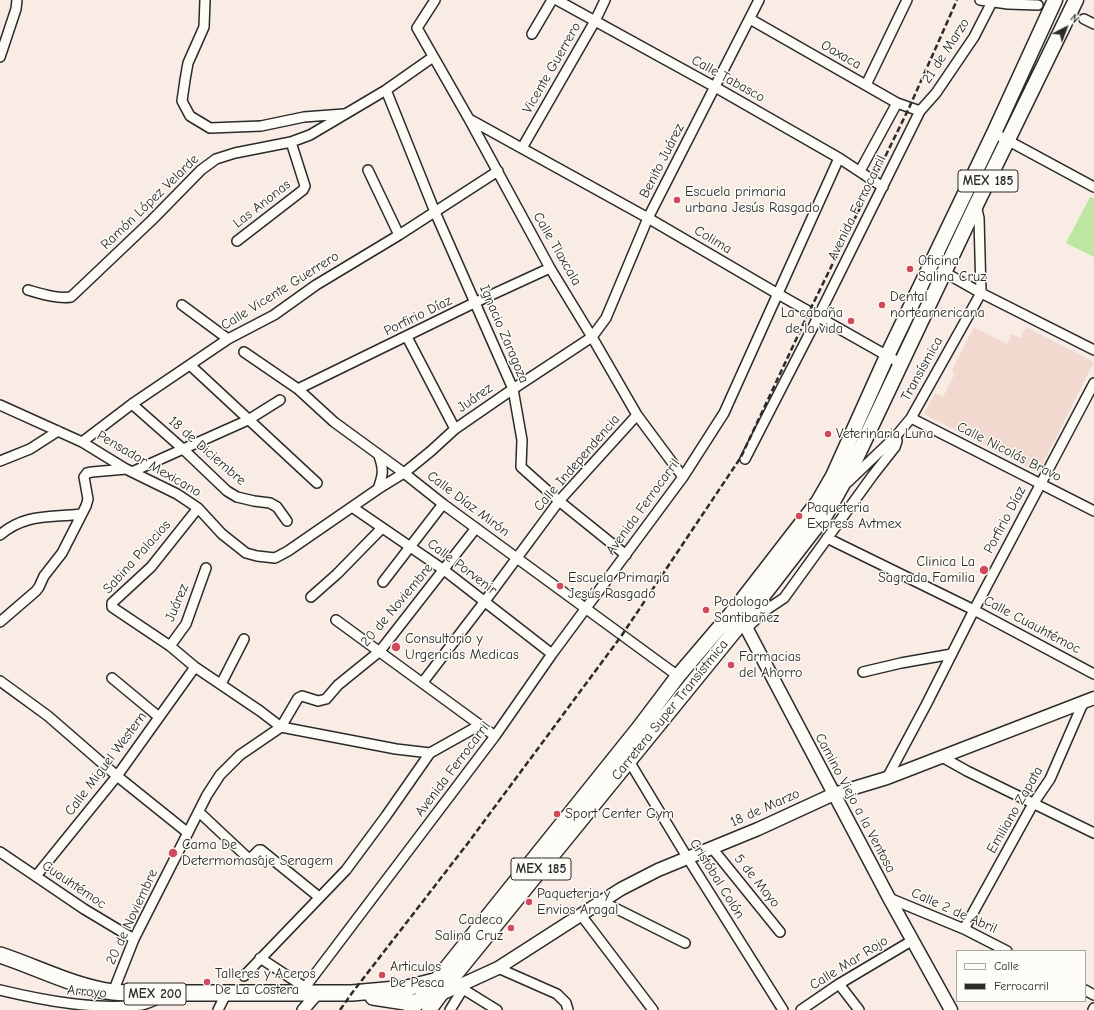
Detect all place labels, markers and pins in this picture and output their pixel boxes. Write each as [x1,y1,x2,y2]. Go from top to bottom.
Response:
place label: Escuela primaria urbana Jesús Rasgado [685,184,820,216]
marker: Escuela primaria urbana Jesús Rasgado [672,195,682,205]
place label: Oficina Salina Cruz [918,253,986,286]
marker: Oficina Salina Cruz [905,264,915,274]
place label: Dental norteamericana [890,289,985,322]
marker: Dental norteamericana [877,300,887,310]
place label: La cabaña de la vida [781,305,843,338]
marker: La cabaña de la vida [846,316,856,326]
place label: Veterinaria Luna [836,426,934,442]
marker: Veterinaria Luna [823,429,833,439]
place label: Paqueteria Express Avtmex [807,500,901,532]
marker: Paqueteria Express Avtmex [794,511,804,521]
place label: Clinica La Sagrada Familia [878,554,975,586]
marker: Clinica La Sagrada Familia [978,564,990,576]
place label: Escuela Primaria Jesús Rasgado [568,570,669,602]
marker: Escuela Primaria Jesús Rasgado [555,581,565,591]
place label: Podologo Santibañez [714,594,779,626]
marker: Podologo Santibañez [701,605,711,615]
place label: Consultorio y Urgencias Medicas [405,631,519,664]
marker: Consultorio y Urgencias Medicas [390,641,402,653]
place label: Farmacias del Ahorro [739,649,803,682]
marker: Farmacias del Ahorro [726,660,736,670]
place label: Sport Center Gym [565,806,674,822]
marker: Sport Center Gym [552,809,562,819]
place label: Cama De Determomasaje Seragem [182,837,333,870]
marker: Cama De Determomasaje Seragem [167,847,179,859]
place label: Paqueteria y Envios Aragal [537,886,618,918]
marker: Paqueteria y Envios Aragal [524,897,534,907]
place label: Cadeco Salina Cruz [435,912,503,944]
marker: Cadeco Salina Cruz [506,923,516,933]
place label: Articulos De Pesca [390,959,445,992]
place label: Talleres y Aceros De La Costera [215,966,315,998]
marker: Articulos De Pesca [377,970,387,980]
marker: Talleres y Aceros De La Costera [202,977,212,987]

